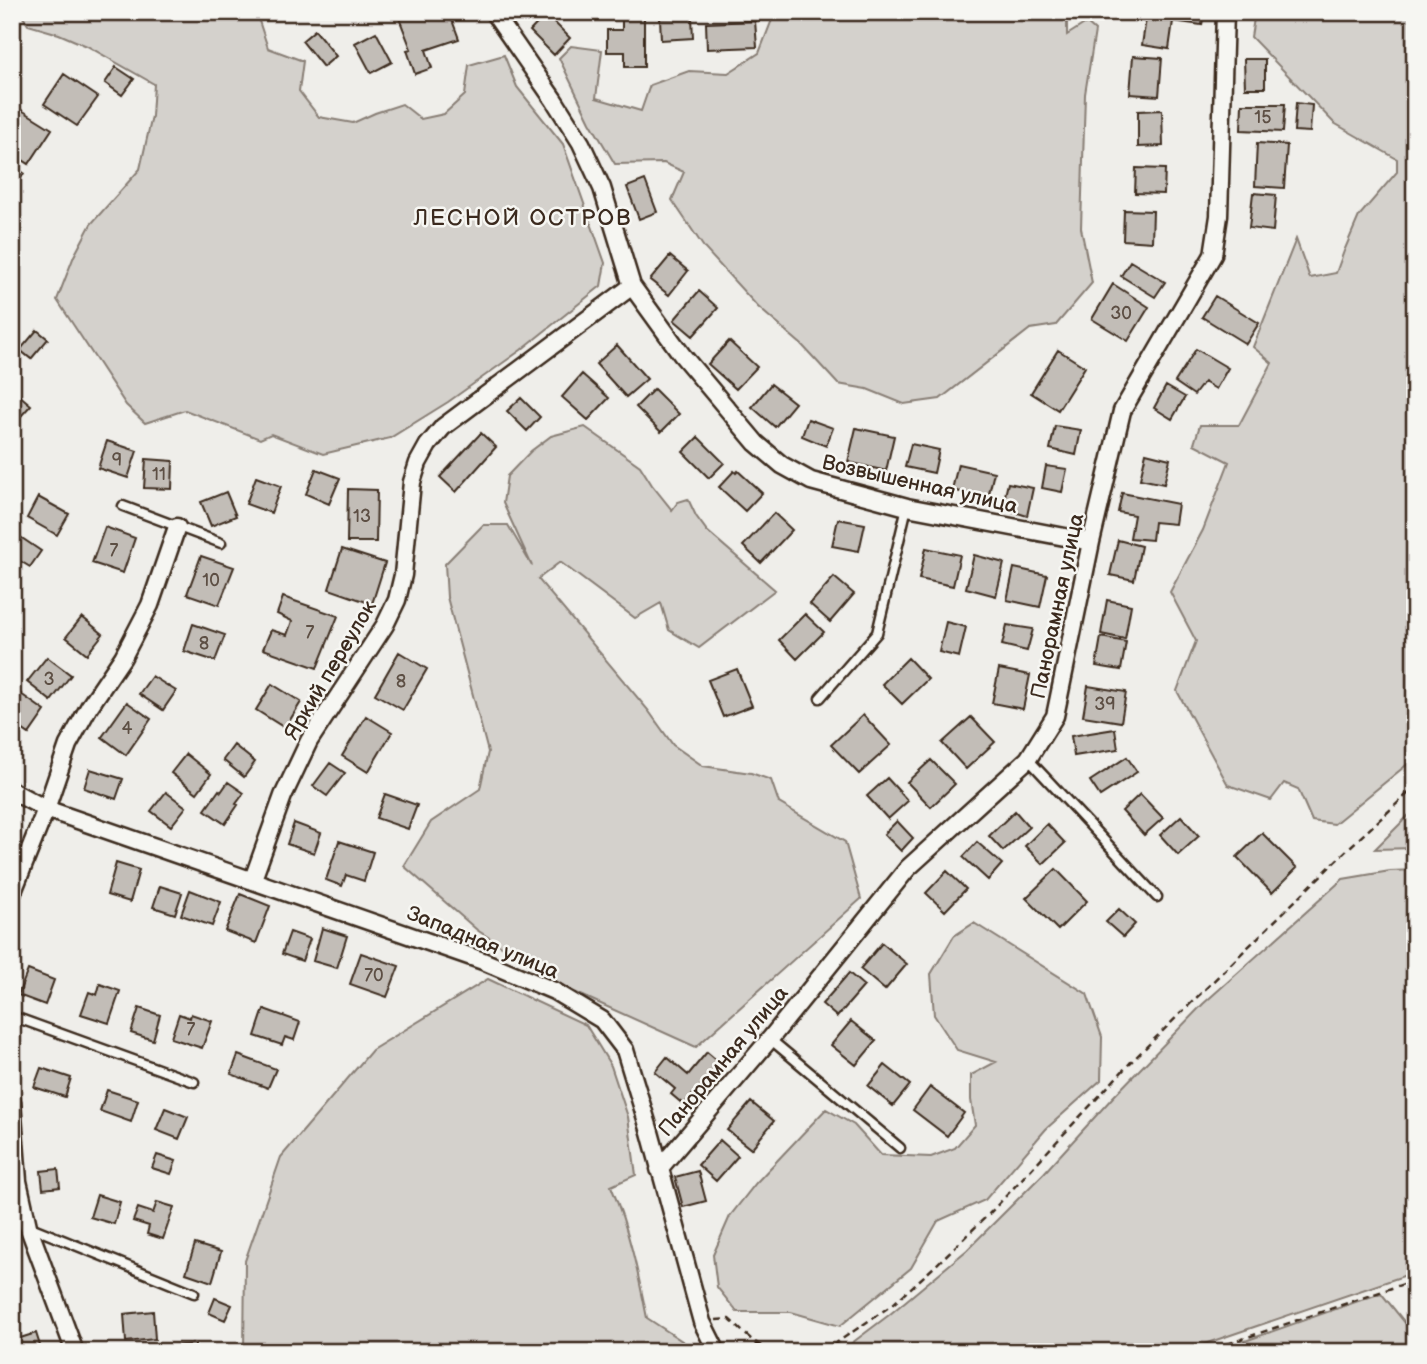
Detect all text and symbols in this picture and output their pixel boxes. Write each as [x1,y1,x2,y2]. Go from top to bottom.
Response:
house number: 15 [1254,107,1272,128]
district label: ЛЕСНОЙ ОСТРОВ [412,204,633,232]
house number: 30 [1110,303,1132,324]
house number: 9 [112,450,122,471]
street label: Возвышенная улица [820,450,1021,519]
house number: 11 [152,464,166,485]
house number: 13 [353,506,371,527]
street label: Панорамная улица [1026,511,1089,701]
house number: 7 [110,540,119,561]
house number: 10 [202,570,220,591]
street label: Яркий переулок [279,596,382,745]
house number: 7 [306,622,315,643]
house number: 8 [199,633,209,654]
house number: 3 [43,669,55,690]
house number: 8 [396,671,406,692]
house number: 39 [1094,694,1116,715]
house number: 4 [122,718,133,739]
street label: Западная улица [403,901,563,985]
house number: 70 [364,965,384,986]
street label: Панорамная улица [653,981,794,1142]
house number: 7 [187,1019,196,1040]

